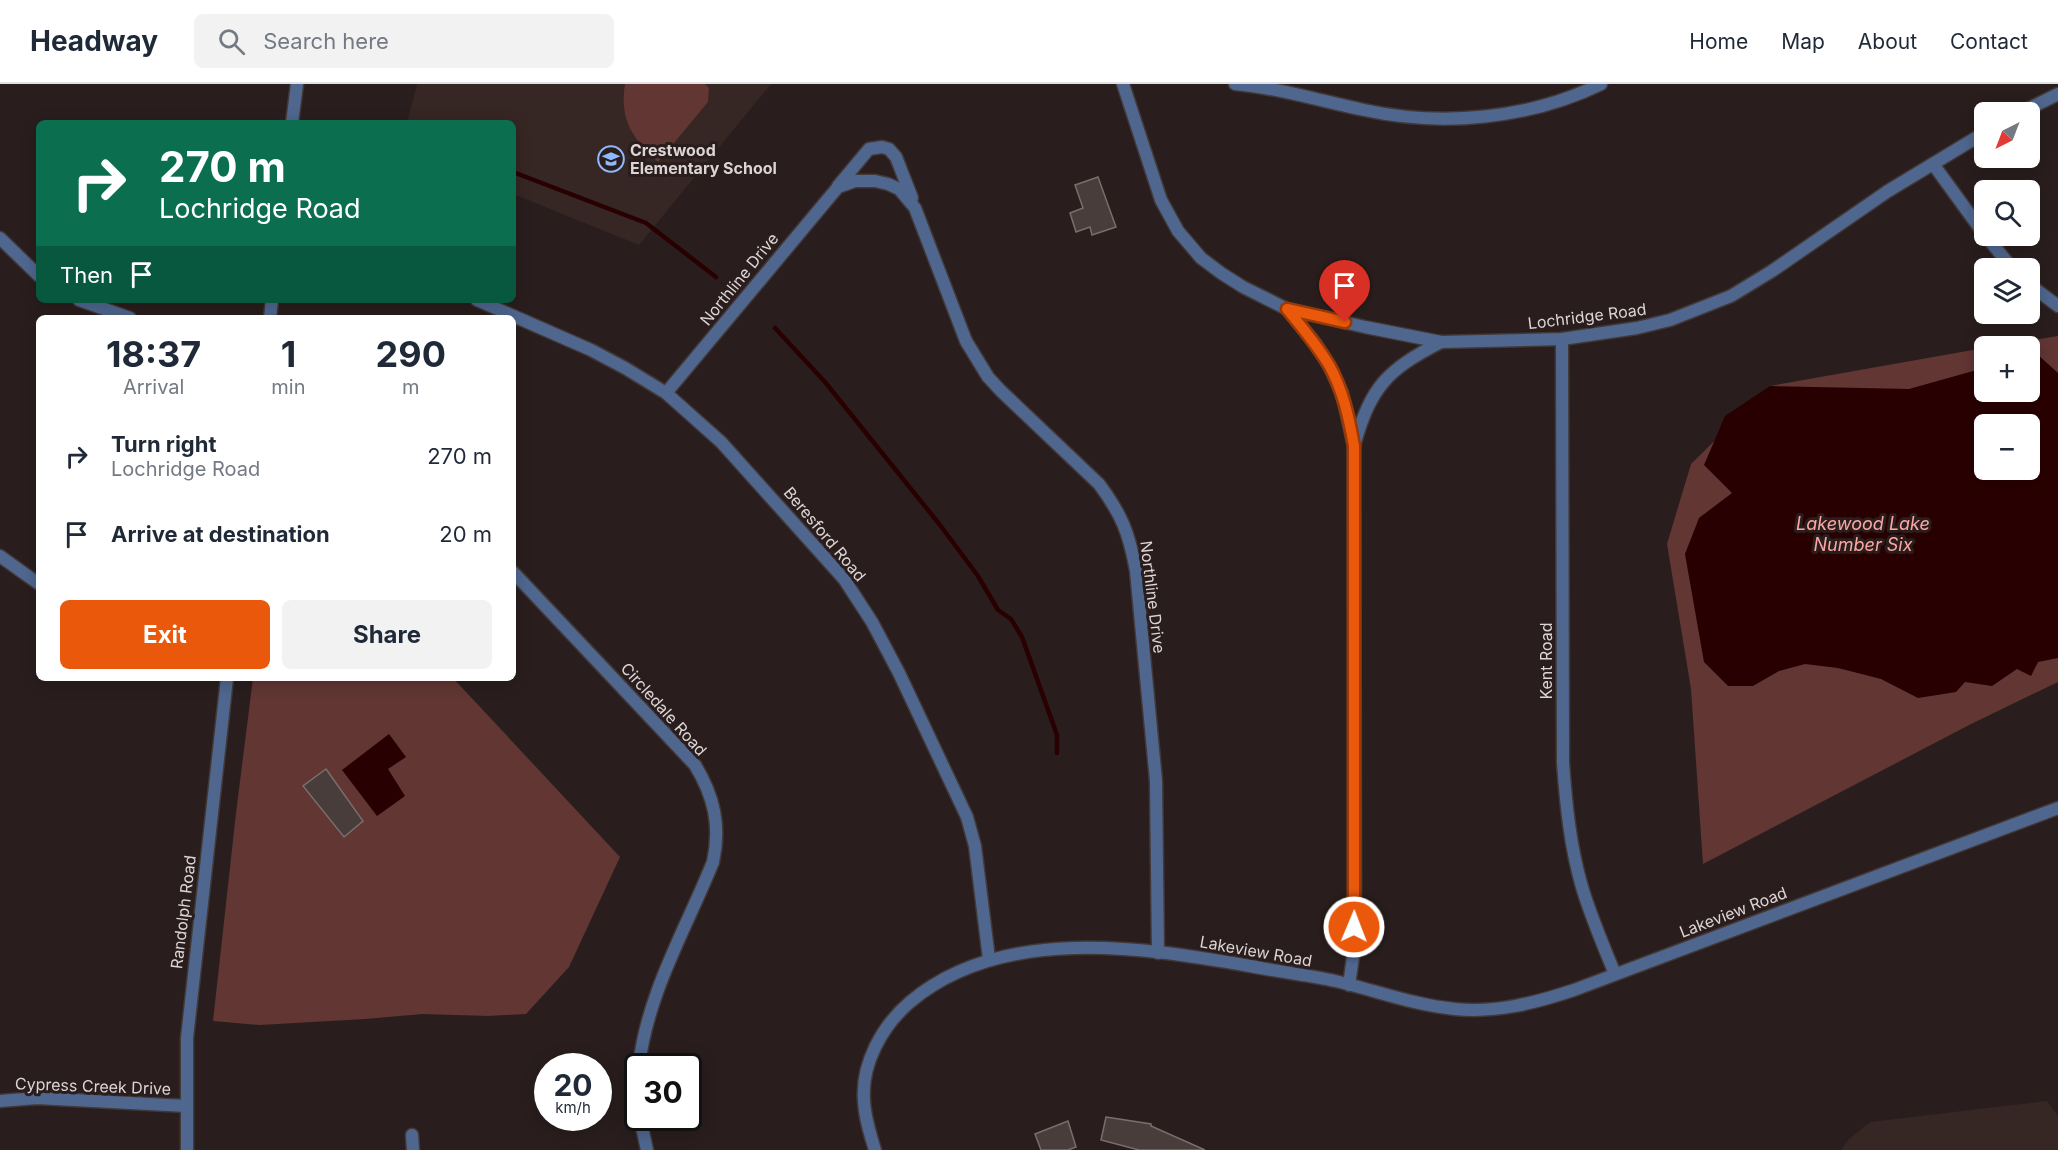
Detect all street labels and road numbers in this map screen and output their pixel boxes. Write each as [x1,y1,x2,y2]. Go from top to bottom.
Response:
street label: Northline Drive [696,229,782,329]
street label: Lochridge Road [1527,299,1647,333]
street label: Beresford Road [780,483,870,585]
street label: Northline Drive [1136,540,1170,654]
street label: Kent Road [1536,622,1556,700]
street label: Circledale Road [617,658,711,760]
street label: Randolph Road [166,854,200,970]
street label: Lakeview Road [1676,882,1790,942]
street label: Lakeview Road [1198,931,1314,971]
street label: Cypress Creek Drive [15,1073,171,1099]

